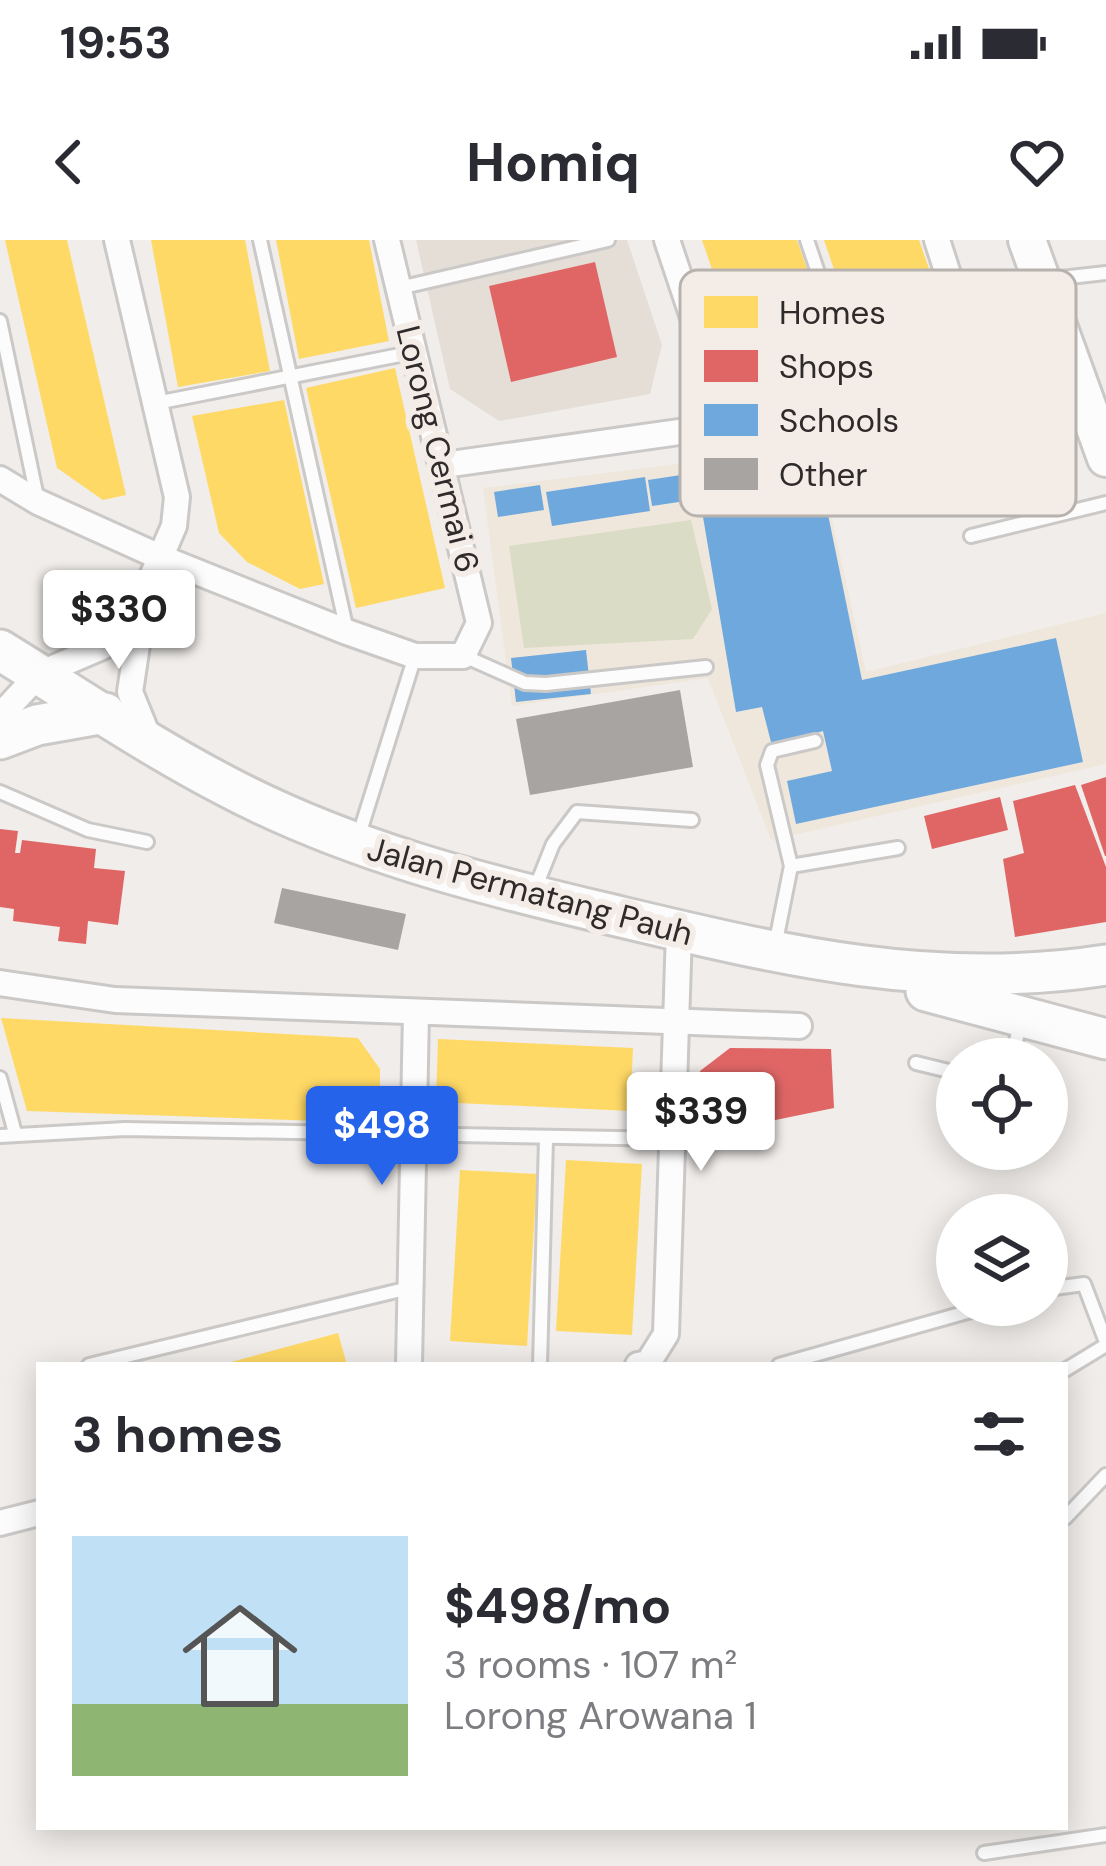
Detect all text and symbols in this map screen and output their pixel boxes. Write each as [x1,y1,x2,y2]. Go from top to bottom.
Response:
text: 19:53 [60,13,172,72]
text: Homiq [466,127,640,198]
icon: back [36,129,102,195]
icon: heart [1004,129,1070,195]
legend [680,270,1076,516]
text: Homes [779,291,886,334]
street label: Lorong Cermai 6 [387,321,489,577]
text: Shops [779,345,874,388]
text: Schools [779,399,899,442]
text: Other [779,453,867,496]
pin: $330 [48,570,190,672]
text: $330 [70,583,168,634]
street label: Jalan Permatang Pauh [363,827,697,955]
map controls [936,1038,1068,1326]
button: locate [936,1038,1068,1170]
pin: $339 [630,1072,772,1174]
text: $339 [654,1085,748,1136]
pin: $498 [311,1086,453,1188]
text: $498 [333,1099,431,1150]
button: layers [936,1194,1068,1326]
text: 3 homes [72,1401,283,1468]
icon: filters [966,1401,1032,1467]
text: $498/mo [444,1572,671,1639]
icon: home [168,1584,312,1728]
text: 3 rooms · 107 m² [444,1639,737,1690]
text: Lorong Arowana 1 [444,1690,757,1741]

